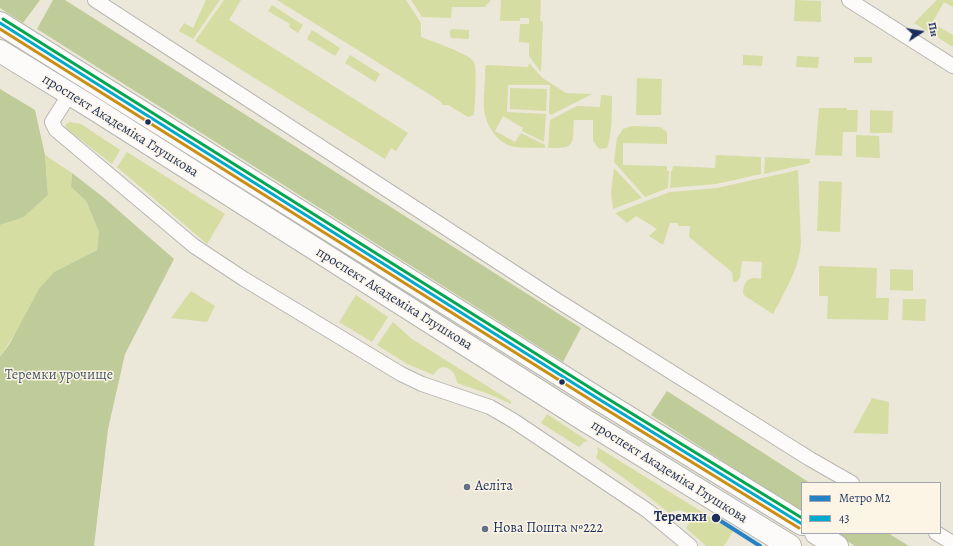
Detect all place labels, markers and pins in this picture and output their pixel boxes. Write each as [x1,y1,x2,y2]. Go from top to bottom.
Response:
unlabelled marker [143,117,153,127]
unlabelled marker [557,377,567,387]
place label: Аеліта [475,479,513,495]
marker: Аеліта [462,482,472,492]
place label: Теремки [654,510,707,526]
marker: Теремки [710,512,722,524]
place label: Нова Пошта №222 [493,521,603,537]
marker: Нова Пошта №222 [480,524,490,534]

